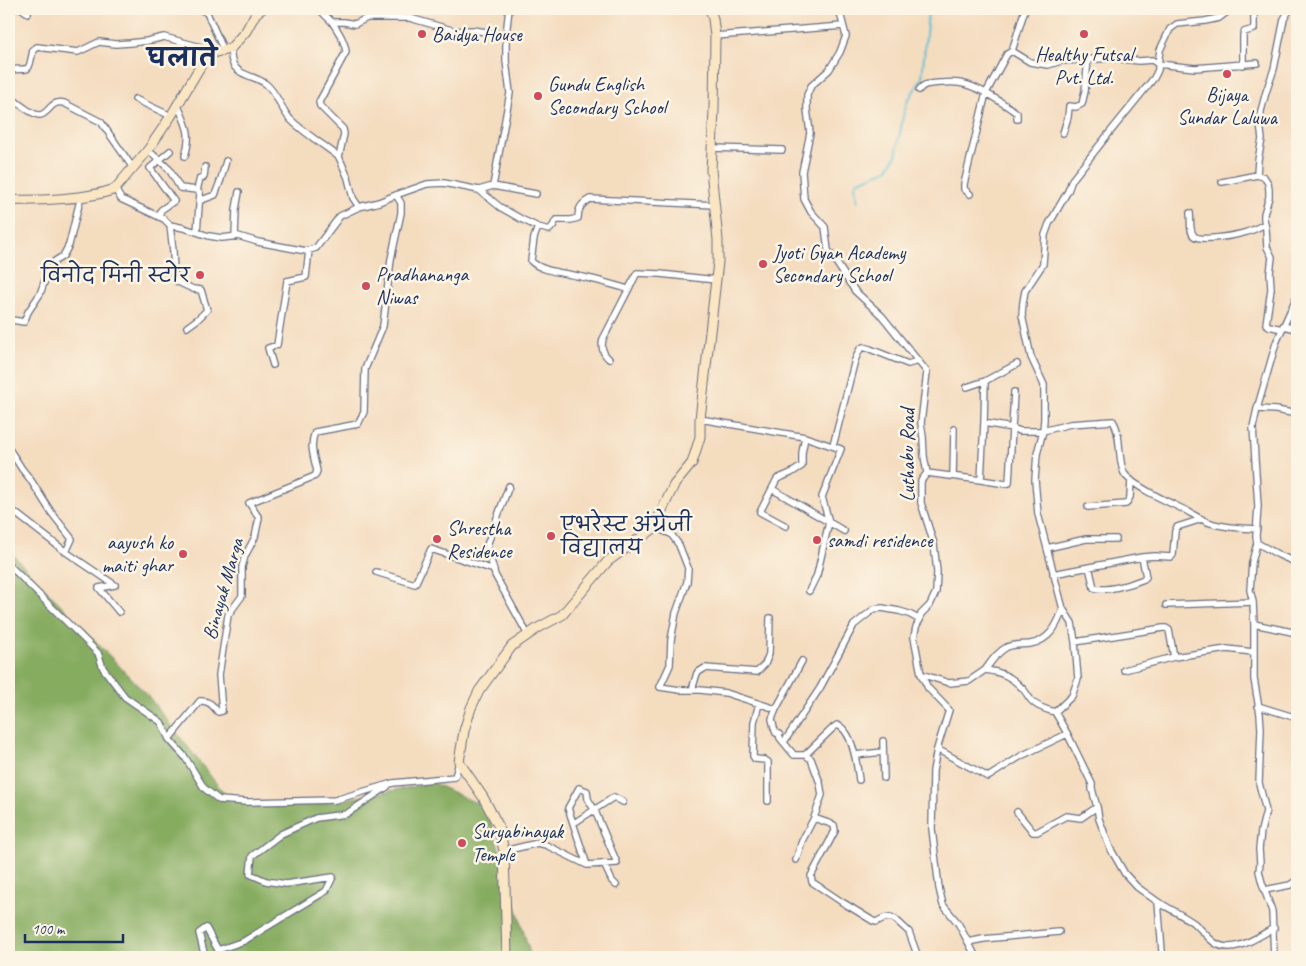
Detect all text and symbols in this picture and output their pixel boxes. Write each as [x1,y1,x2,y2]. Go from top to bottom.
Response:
place label: Baidya House [432,22,523,47]
marker: Baidya House [416,28,428,40]
marker: Healthy Futsal Pvt. Ltd. [1078,28,1090,40]
district label: घलाते [145,38,219,74]
place label: Healthy Futsal Pvt. Ltd. [1035,42,1136,90]
marker: Bijaya Sundar Laluwa [1221,68,1233,80]
place label: Gundu English Secondary School [548,72,669,120]
place label: Bijaya Sundar Laluwa [1177,82,1279,130]
marker: Gundu English Secondary School [532,90,544,102]
place label: Jyoti Gyan Academy Secondary School [772,240,906,288]
marker: Jyoti Gyan Academy Secondary School [757,258,769,270]
place label: विनोद मिनी स्टोर [40,260,191,288]
place label: Pradhananga Niwas [376,262,469,310]
marker: विनोद मिनी स्टोर [194,269,206,281]
marker: Pradhananga Niwas [360,280,372,292]
street label: Luthabu Road [895,405,920,502]
place label: एभरेस्ट अंग्रेजी विद्यालय [560,508,693,560]
place label: Shrestha Residence [447,516,513,564]
place label: samdi residence [827,528,934,553]
place label: aayush ko maiti ghar [102,530,175,578]
marker: एभरेस्ट अंग्रेजी विद्यालय [545,530,557,542]
marker: Shrestha Residence [431,533,443,545]
street label: Binayak Marga [197,534,250,642]
marker: samdi residence [811,534,823,546]
marker: aayush ko maiti ghar [177,548,189,560]
place label: Suryabinayak Temple [472,819,565,867]
marker: Suryabinayak Temple [456,837,468,849]
scale bar [25,911,122,943]
text: 100 m [32,920,66,939]

